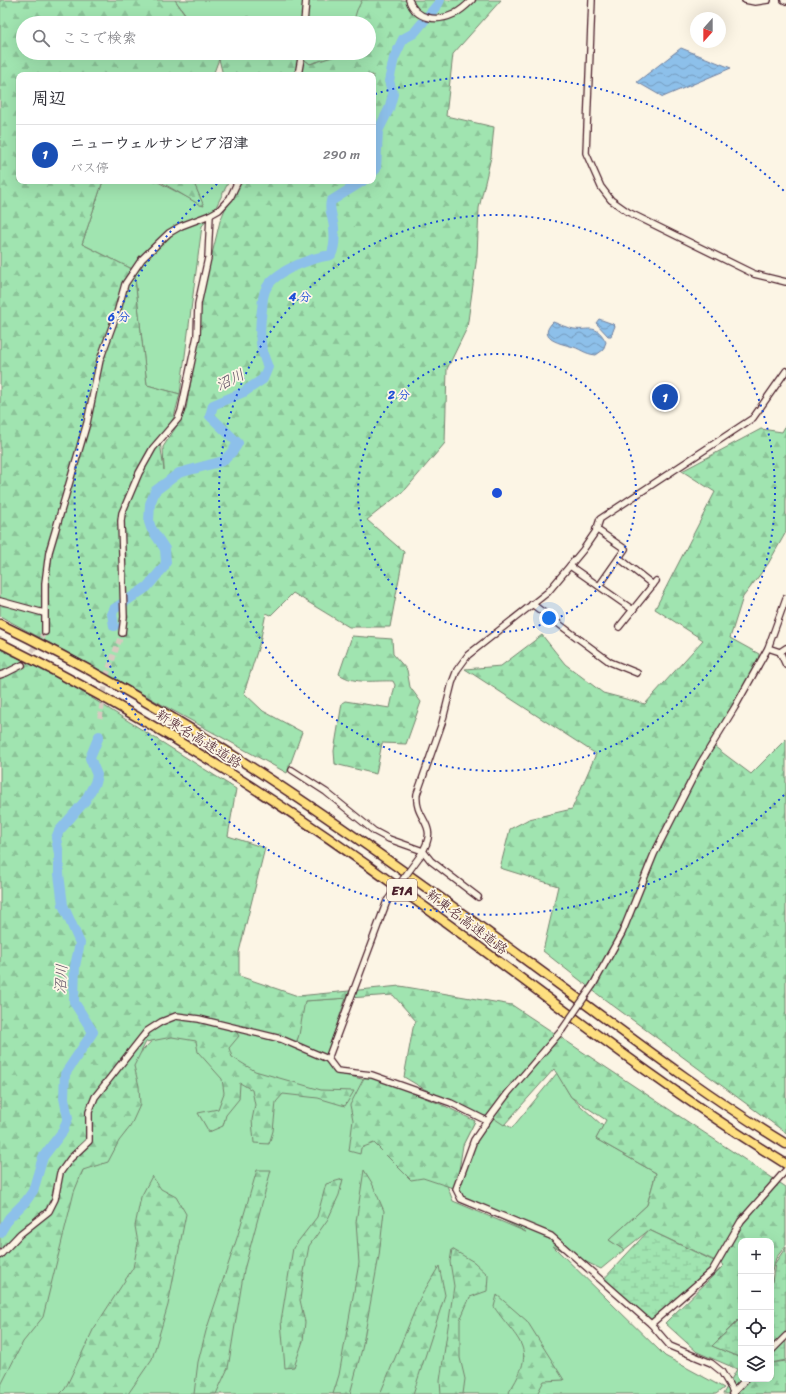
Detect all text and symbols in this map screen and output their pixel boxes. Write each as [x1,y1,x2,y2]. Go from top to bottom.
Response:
north arrow [690,12,726,48]
search box [16,16,376,60]
text: ここで検索 [62,25,137,51]
icon: search [30,27,52,49]
text: 周辺 [32,83,66,113]
text: ニューウェルサンピア沼津 [70,130,249,156]
text: 1 [42,143,48,166]
text: 290 m [323,143,360,166]
text: バス停 [70,156,109,179]
text: 4 分 [288,286,311,308]
text: 6 分 [107,306,130,328]
water label: 沼川 [211,362,249,398]
pin: 1 [652,382,678,412]
text: 2 分 [387,384,410,406]
centre of rings [490,486,504,500]
your location [539,608,559,628]
street label: 新東名高速道路 [151,702,247,776]
road number: E1A [387,879,417,901]
street label: 新東名高速道路 [420,883,514,961]
water label: 沼川 [47,963,75,995]
map controls [738,1238,774,1382]
button: + [738,1238,774,1274]
button: − [738,1274,774,1310]
button: locate [738,1310,774,1346]
button: layers [738,1346,774,1382]

